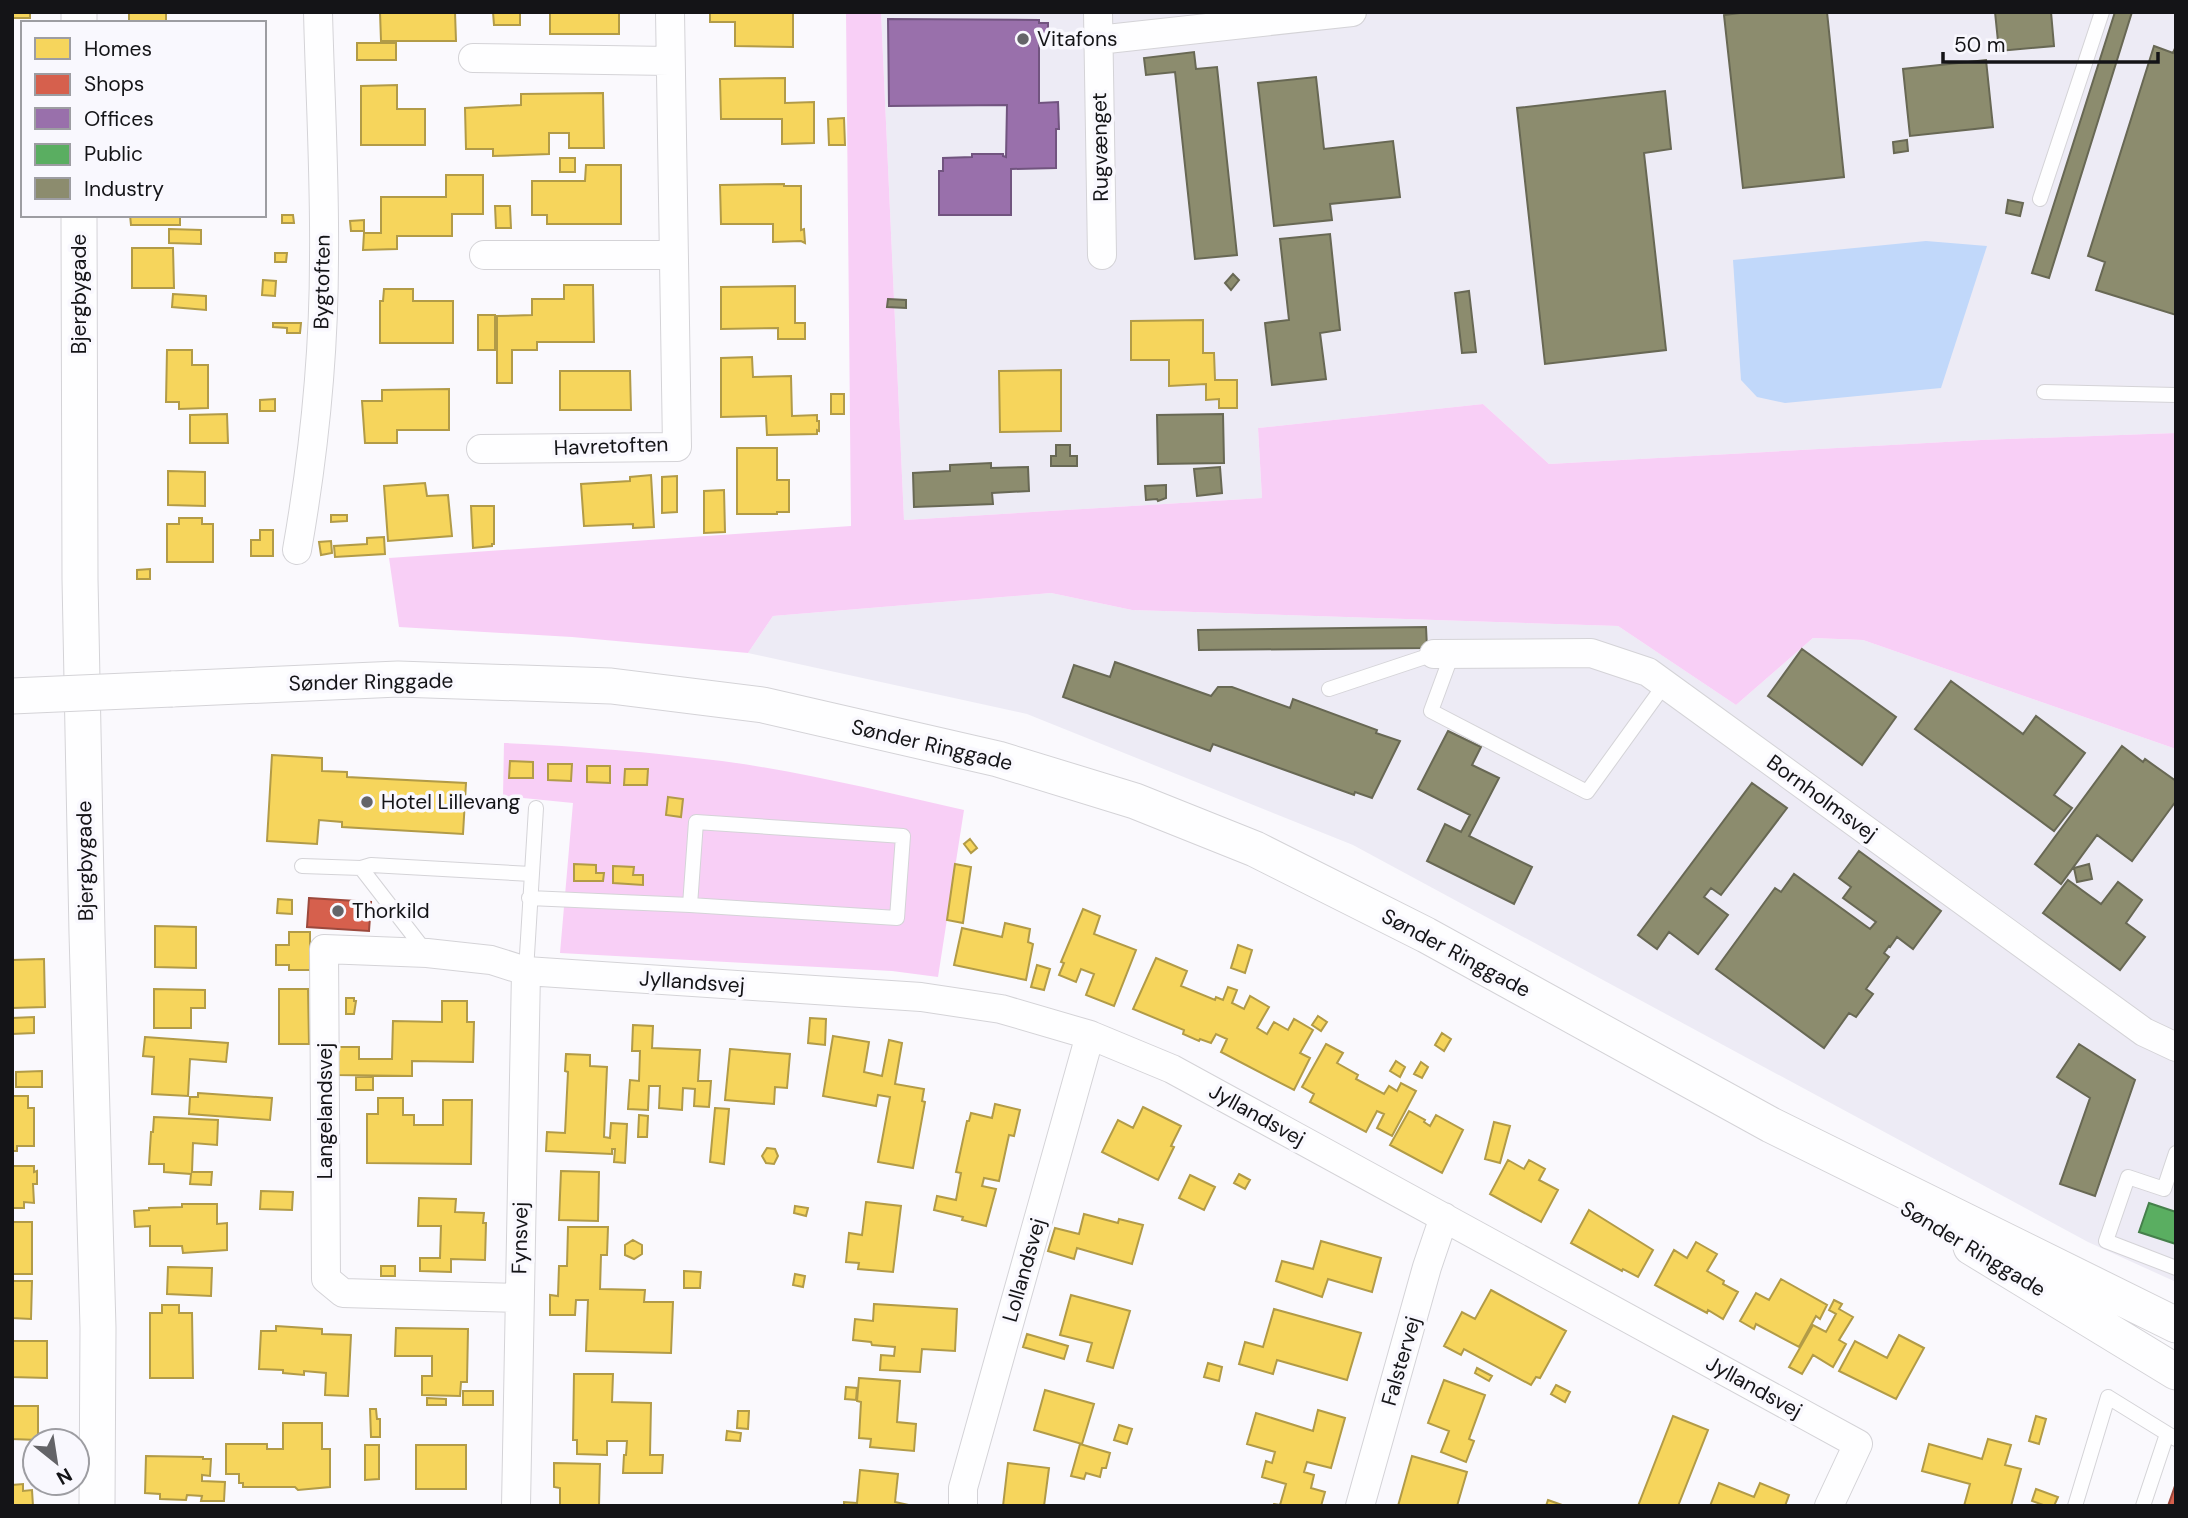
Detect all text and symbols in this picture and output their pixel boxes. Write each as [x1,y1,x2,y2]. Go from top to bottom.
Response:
legend [21,21,266,217]
scale bar [1943,21,2158,65]
place label: Vitafons [1037,25,1118,53]
marker: Vitafons [1015,31,1031,47]
text: 50 m [1954,31,2005,59]
text: Homes [84,35,152,63]
text: Shops [84,70,144,98]
street label: Rugvænget [1085,92,1115,202]
text: Offices [84,105,154,133]
text: Public [84,140,143,168]
text: Industry [84,175,164,203]
street label: Bjergbygade [65,234,93,354]
street label: Bygtoften [307,234,337,330]
street label: Havretoften [553,430,669,462]
street label: Sønder Ringgade [288,667,454,697]
street label: Sønder Ringgade [849,713,1015,777]
street label: Bornholmsvej [1761,748,1883,848]
place label: Hotel Lillevang [381,788,520,816]
marker: Hotel Lillevang [359,794,375,810]
street label: Bjergbygade [70,800,100,921]
place label: Thorkild [352,897,430,925]
street label: Sønder Ringgade [1377,902,1535,1004]
marker: Thorkild [330,903,346,919]
street label: Jyllandsvej [638,964,746,1000]
street label: Langelandsvej [311,1043,339,1179]
street label: Jyllandsvej [1204,1077,1310,1153]
street label: Sønder Ringgade [1895,1195,2051,1303]
street label: Fynsvej [505,1202,535,1274]
street label: Lollandsvej [996,1215,1052,1325]
street label: Falstervej [1375,1313,1427,1409]
street label: Jyllandsvej [1701,1349,1807,1425]
north arrow [21,1427,91,1497]
text: N [52,1462,77,1491]

